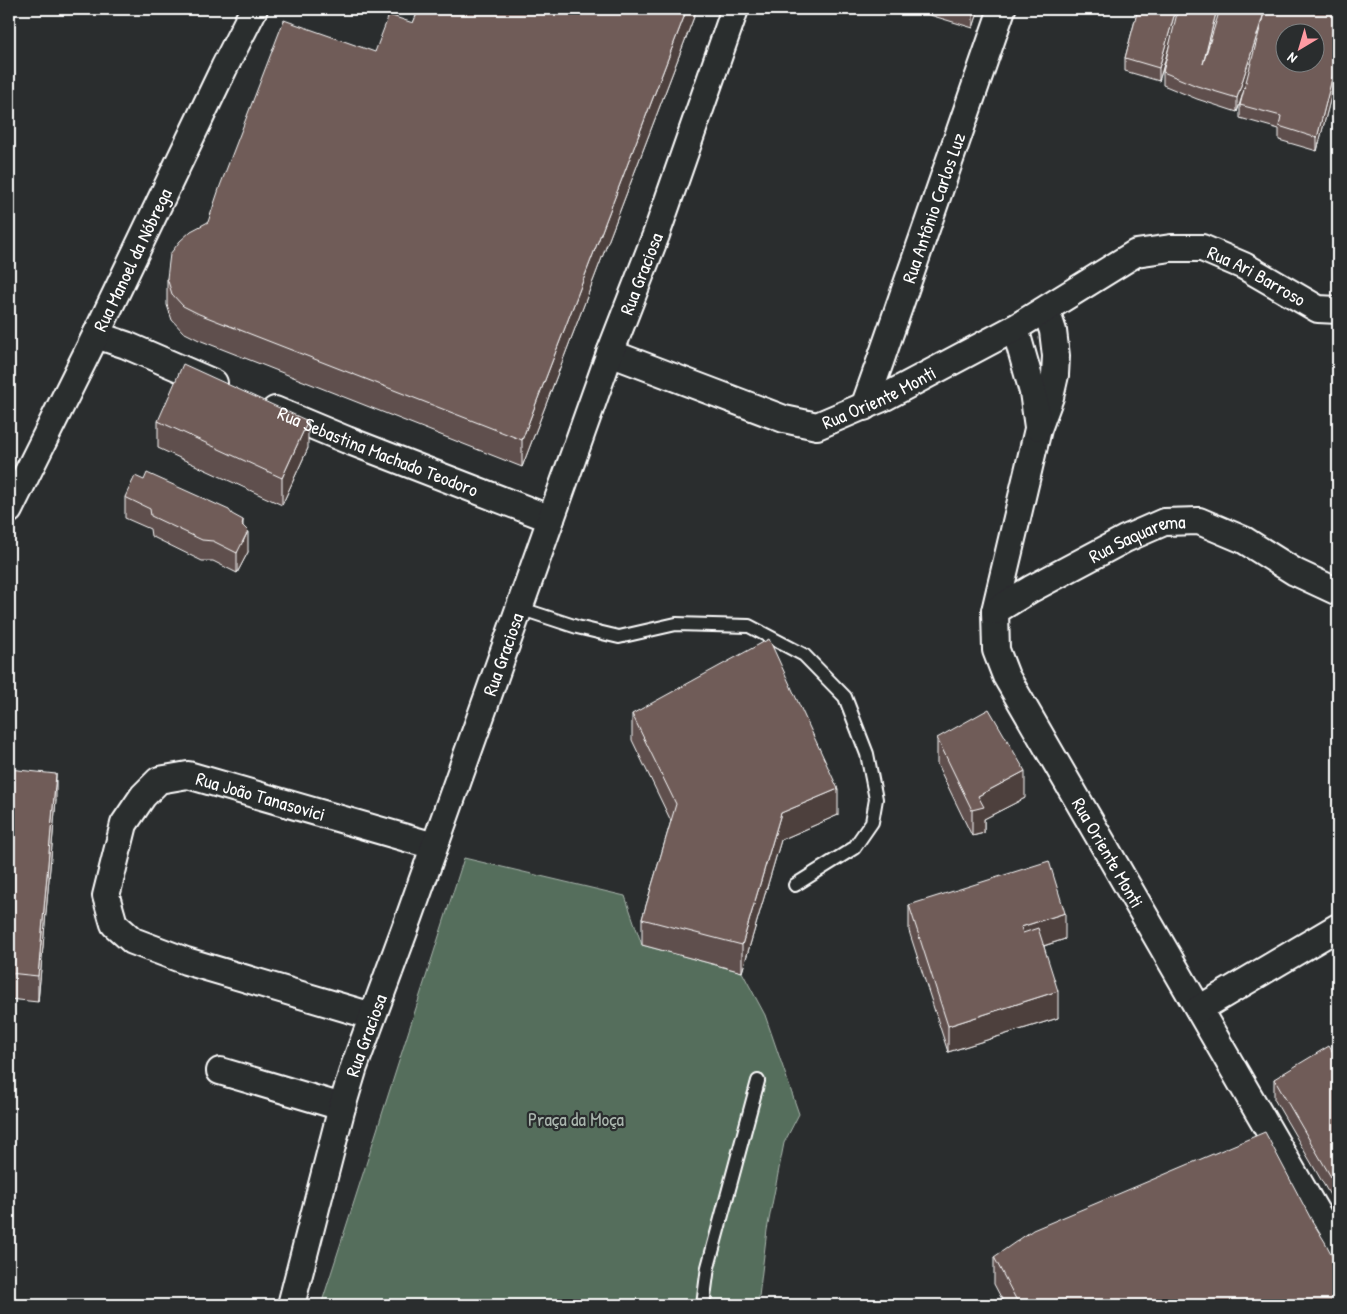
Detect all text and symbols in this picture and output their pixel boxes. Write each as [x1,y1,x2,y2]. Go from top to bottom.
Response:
north arrow [1274,22,1324,72]
text: N [1282,49,1300,68]
street label: Rua Antônio Carlos Luz [895,129,971,286]
street label: Rua Manoel da Nóbrega [87,183,178,336]
street label: Rua Graciosa [613,228,669,318]
street label: Rua Ari Barroso [1204,239,1311,312]
street label: Rua Oriente Monti [818,359,940,435]
street label: Rua Sebastina Machado Teodoro [274,400,482,503]
street label: Rua Saquarema [1084,508,1186,569]
street label: Rua Graciosa [476,609,530,699]
street label: Rua João Tanasovici [193,765,328,827]
street label: Rua Oriente Monti [1066,793,1150,912]
street label: Rua Graciosa [339,990,393,1080]
park label: Praça da Moça [528,1106,625,1132]

